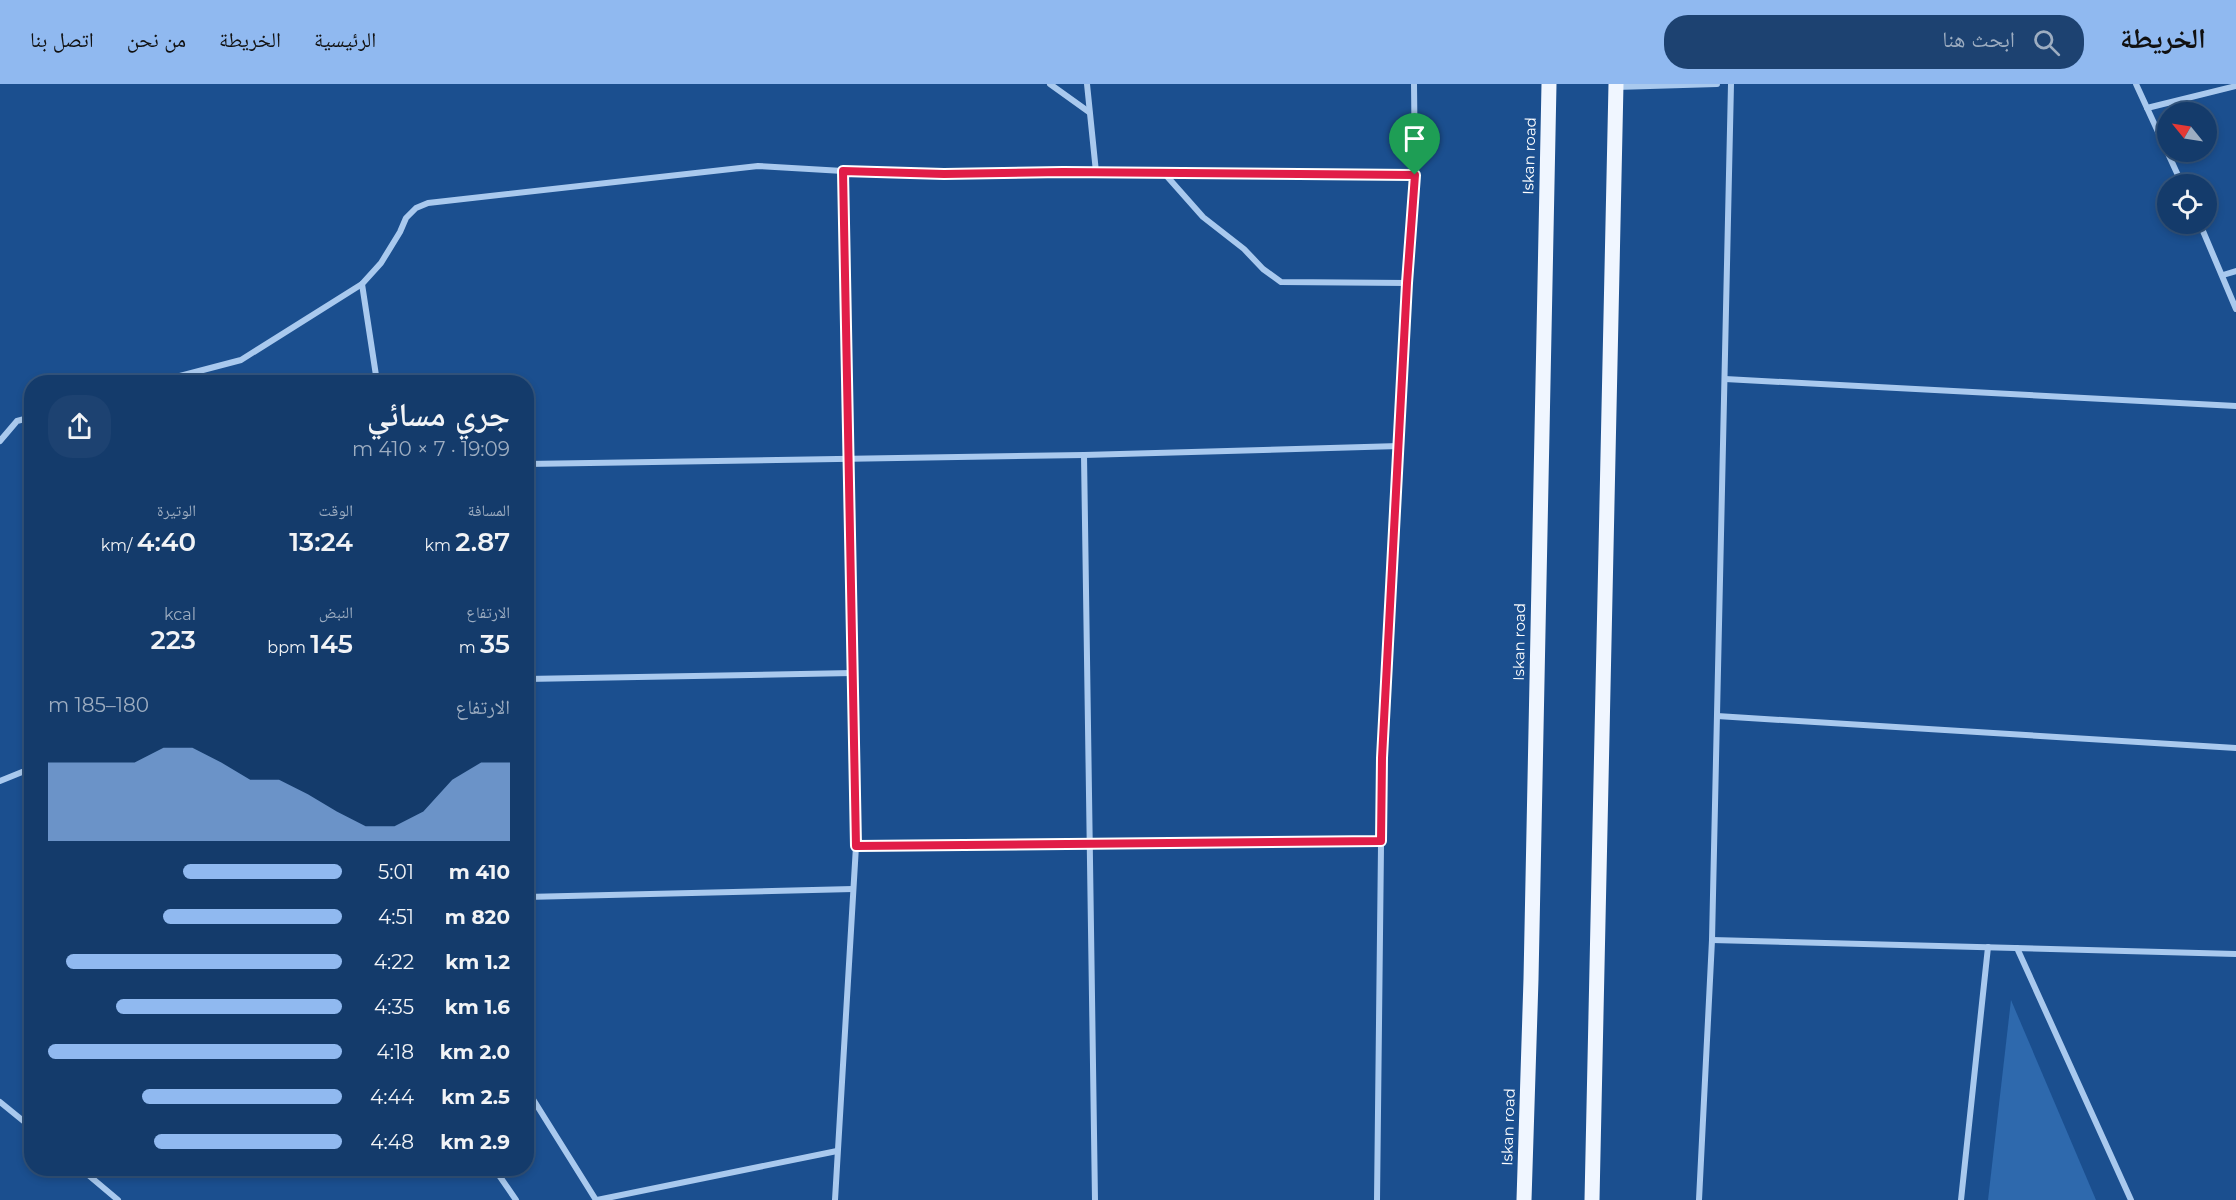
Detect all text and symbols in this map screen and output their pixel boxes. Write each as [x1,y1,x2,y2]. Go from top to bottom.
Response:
search box [1664,15,2084,69]
text: الخريطة [2120,21,2206,55]
text: ابحث هنا [1942,26,2015,53]
icon: search [2030,26,2063,59]
text: اتصل بنا [30,27,94,52]
text: من نحن [127,27,186,52]
text: الخريطة [219,27,281,52]
text: الرئيسية [314,27,376,52]
north arrow [2157,102,2217,162]
map controls [2157,102,2217,234]
pin [1389,113,1440,175]
street label: Iskan road [1518,117,1540,195]
icon: arrive [1398,122,1431,155]
button: locate [2157,174,2217,234]
text: جري مسائي [367,394,510,434]
button: share [48,395,111,458]
text: 19:09 · 7 × 410 m [352,437,510,461]
text: الوتيرة [157,501,196,520]
text: الوقت [319,501,353,520]
text: المسافة [468,501,510,520]
text: 4:40 [137,526,196,558]
text: 13:24 [289,526,353,558]
text: 2.87 [455,526,510,558]
text: /km [101,536,137,555]
text: km [425,536,455,555]
text: النبض [319,603,353,622]
text: الارتفاع [466,603,510,622]
street label: Iskan road [1509,603,1529,681]
text: kcal [164,605,196,624]
text: 223 [151,624,196,656]
text: 145 [310,628,353,660]
text: 35 [480,628,510,660]
text: bpm [267,638,310,657]
text: m [459,638,480,657]
text: 180–185 m [48,693,149,717]
text: الارتفاع [455,695,510,719]
text: 5:01 [378,860,414,884]
text: 410 m [449,860,510,884]
text: 4:51 [378,905,414,929]
text: 820 m [445,905,510,929]
text: 4:22 [374,950,414,974]
text: 1.2 km [445,950,510,974]
text: 4:35 [374,995,414,1019]
text: 1.6 km [445,995,510,1019]
text: 4:18 [376,1040,414,1064]
text: 2.0 km [440,1040,510,1064]
text: 4:44 [370,1085,414,1109]
text: 2.5 km [441,1085,510,1109]
street label: Iskan road [1497,1088,1519,1166]
text: 4:48 [370,1130,414,1154]
text: 2.9 km [440,1130,510,1154]

